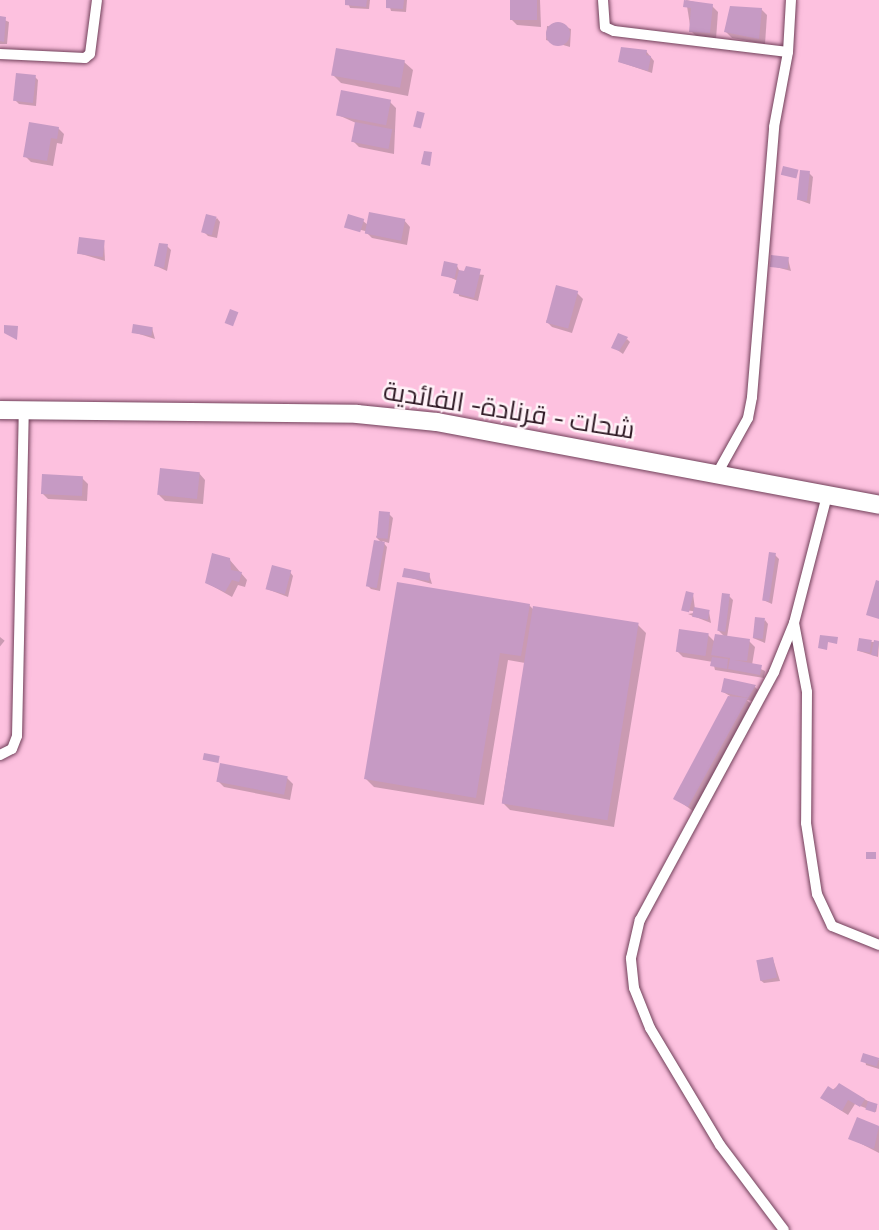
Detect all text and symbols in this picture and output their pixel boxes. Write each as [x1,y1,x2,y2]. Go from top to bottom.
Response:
street label: شحات - قرنادة- الفائدية [380,376,638,446]

